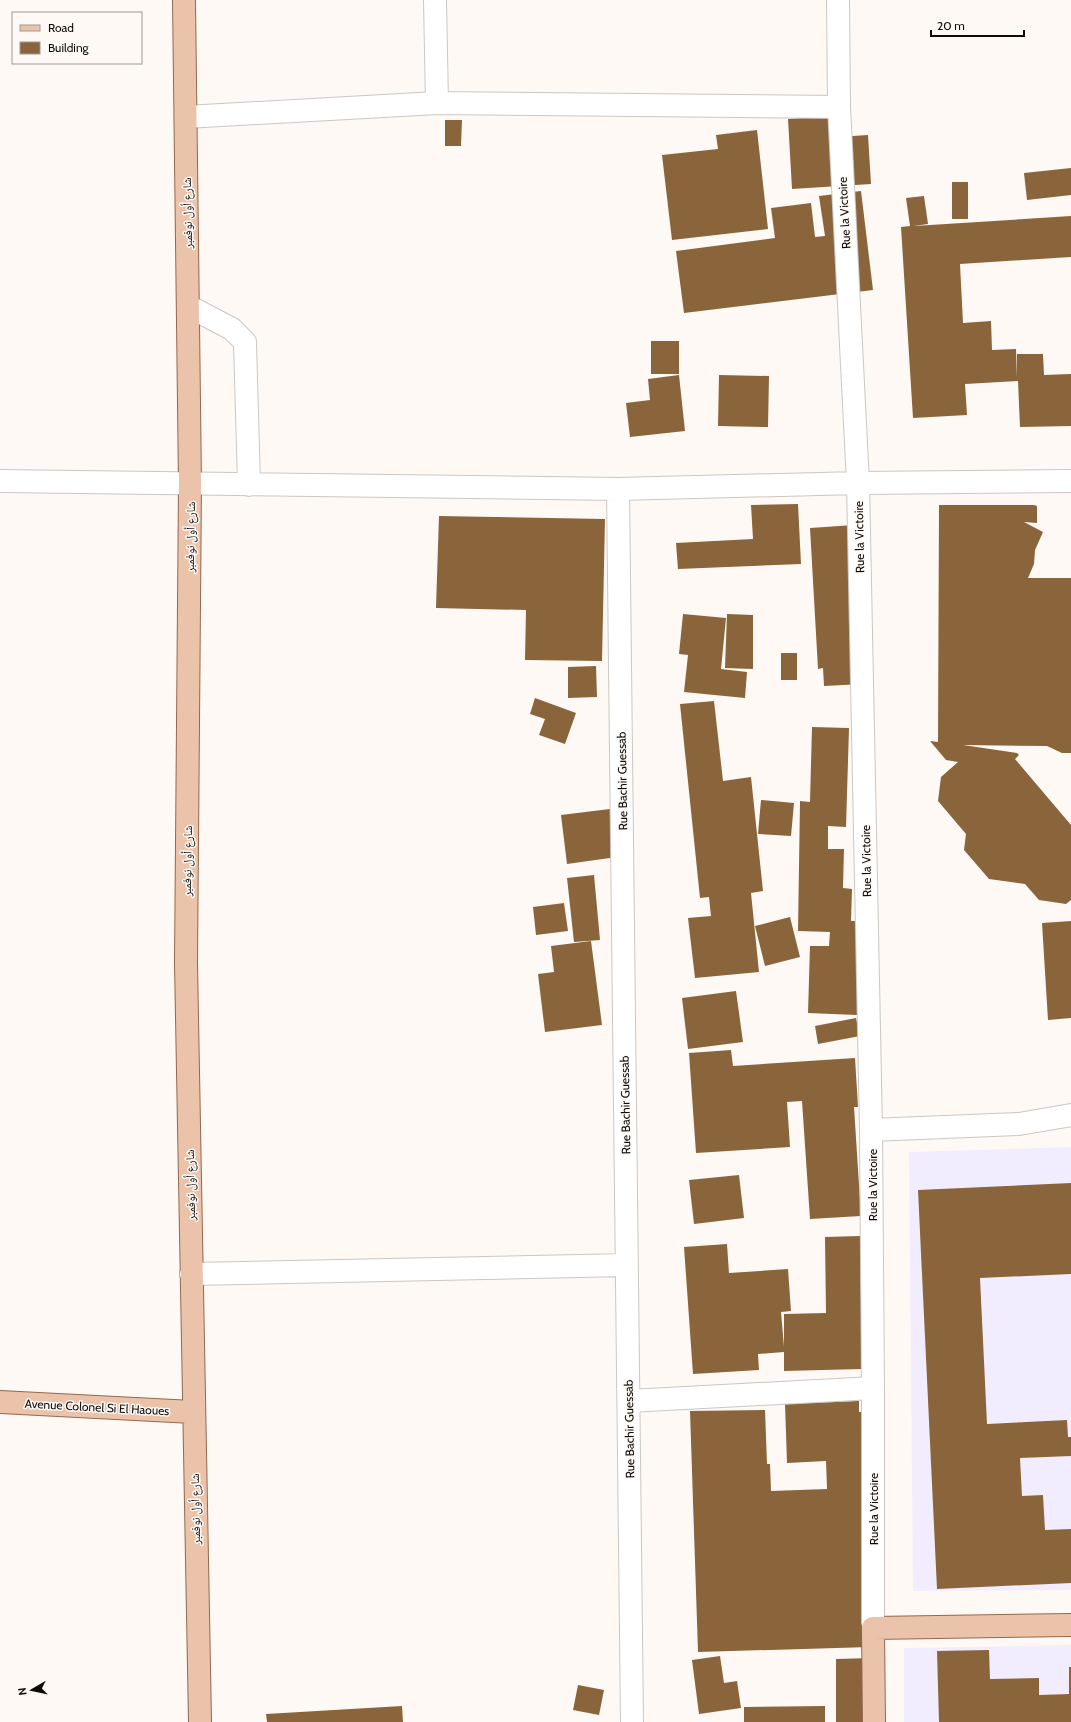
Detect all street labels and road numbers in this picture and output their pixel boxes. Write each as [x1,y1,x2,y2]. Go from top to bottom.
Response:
street label: شارع أول نوفمبر [179,177,196,250]
street label: Rue la Victoire [835,177,853,249]
street label: شارع أول نوفمبر [182,501,199,574]
street label: Rue la Victoire [851,501,867,573]
street label: Rue Bachir Guessab [614,731,630,831]
street label: شارع أول نوفمبر [179,825,196,898]
street label: Rue la Victoire [858,825,874,897]
street label: Rue Bachir Guessab [617,1055,633,1155]
street label: شارع أول نوفمبر [182,1149,199,1222]
street label: Rue la Victoire [865,1149,880,1221]
street label: Rue Bachir Guessab [621,1379,637,1479]
street label: Avenue Colonel Si El Haoues [24,1396,170,1418]
street label: شارع أول نوفمبر [187,1473,204,1546]
street label: Rue la Victoire [866,1473,881,1545]

